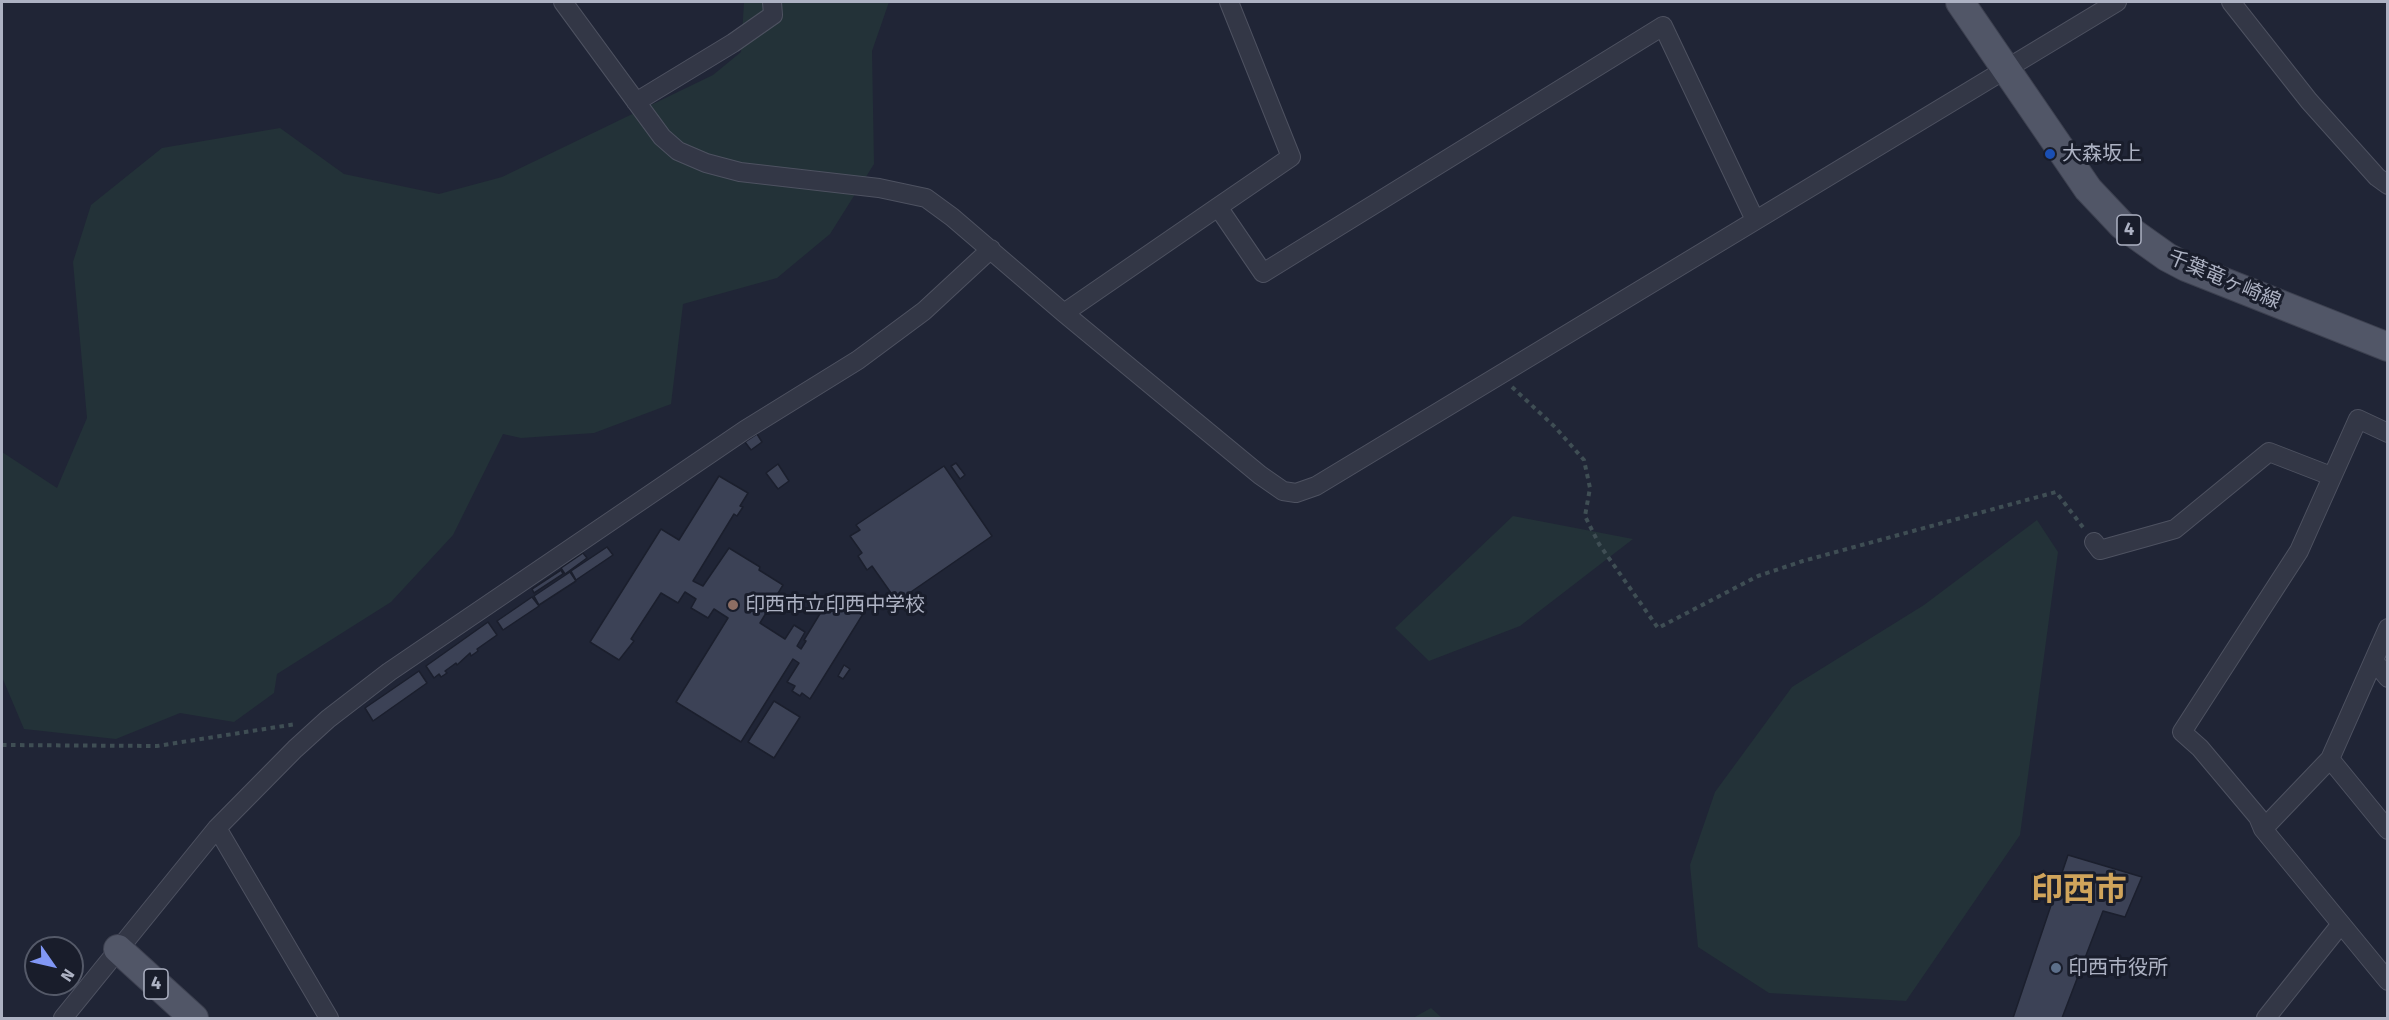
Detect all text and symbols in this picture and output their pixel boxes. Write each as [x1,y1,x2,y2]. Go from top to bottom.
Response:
place label: 大森坂上 [2062,142,2142,166]
marker: 大森坂上 [2043,147,2057,161]
road number: 4 [2117,215,2141,245]
street label: 千葉竜ヶ崎線 [2164,246,2284,314]
place label: 印西市立印西中学校 [745,593,925,617]
marker: 印西市立印西中学校 [726,598,740,612]
district label: 印西市 [2031,872,2127,910]
north arrow [24,936,84,996]
place label: 印西市役所 [2068,956,2168,980]
marker: 印西市役所 [2049,961,2063,975]
text: N [57,966,79,985]
road number: 4 [144,969,168,999]

